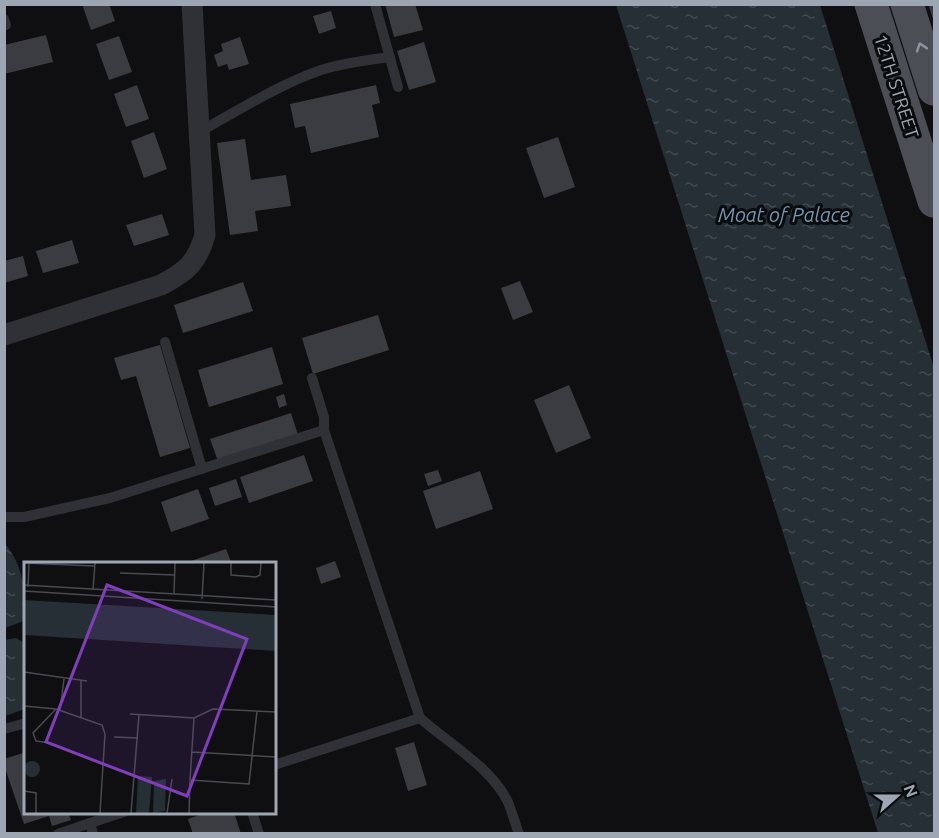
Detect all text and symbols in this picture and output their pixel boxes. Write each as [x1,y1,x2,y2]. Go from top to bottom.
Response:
street label: 12TH STREET [871,32,923,140]
one-way arrow [916,42,928,53]
water label: Moat of Palace [718,203,850,226]
inset map [24,562,276,814]
north arrow [867,766,927,826]
text: N [900,782,922,799]

